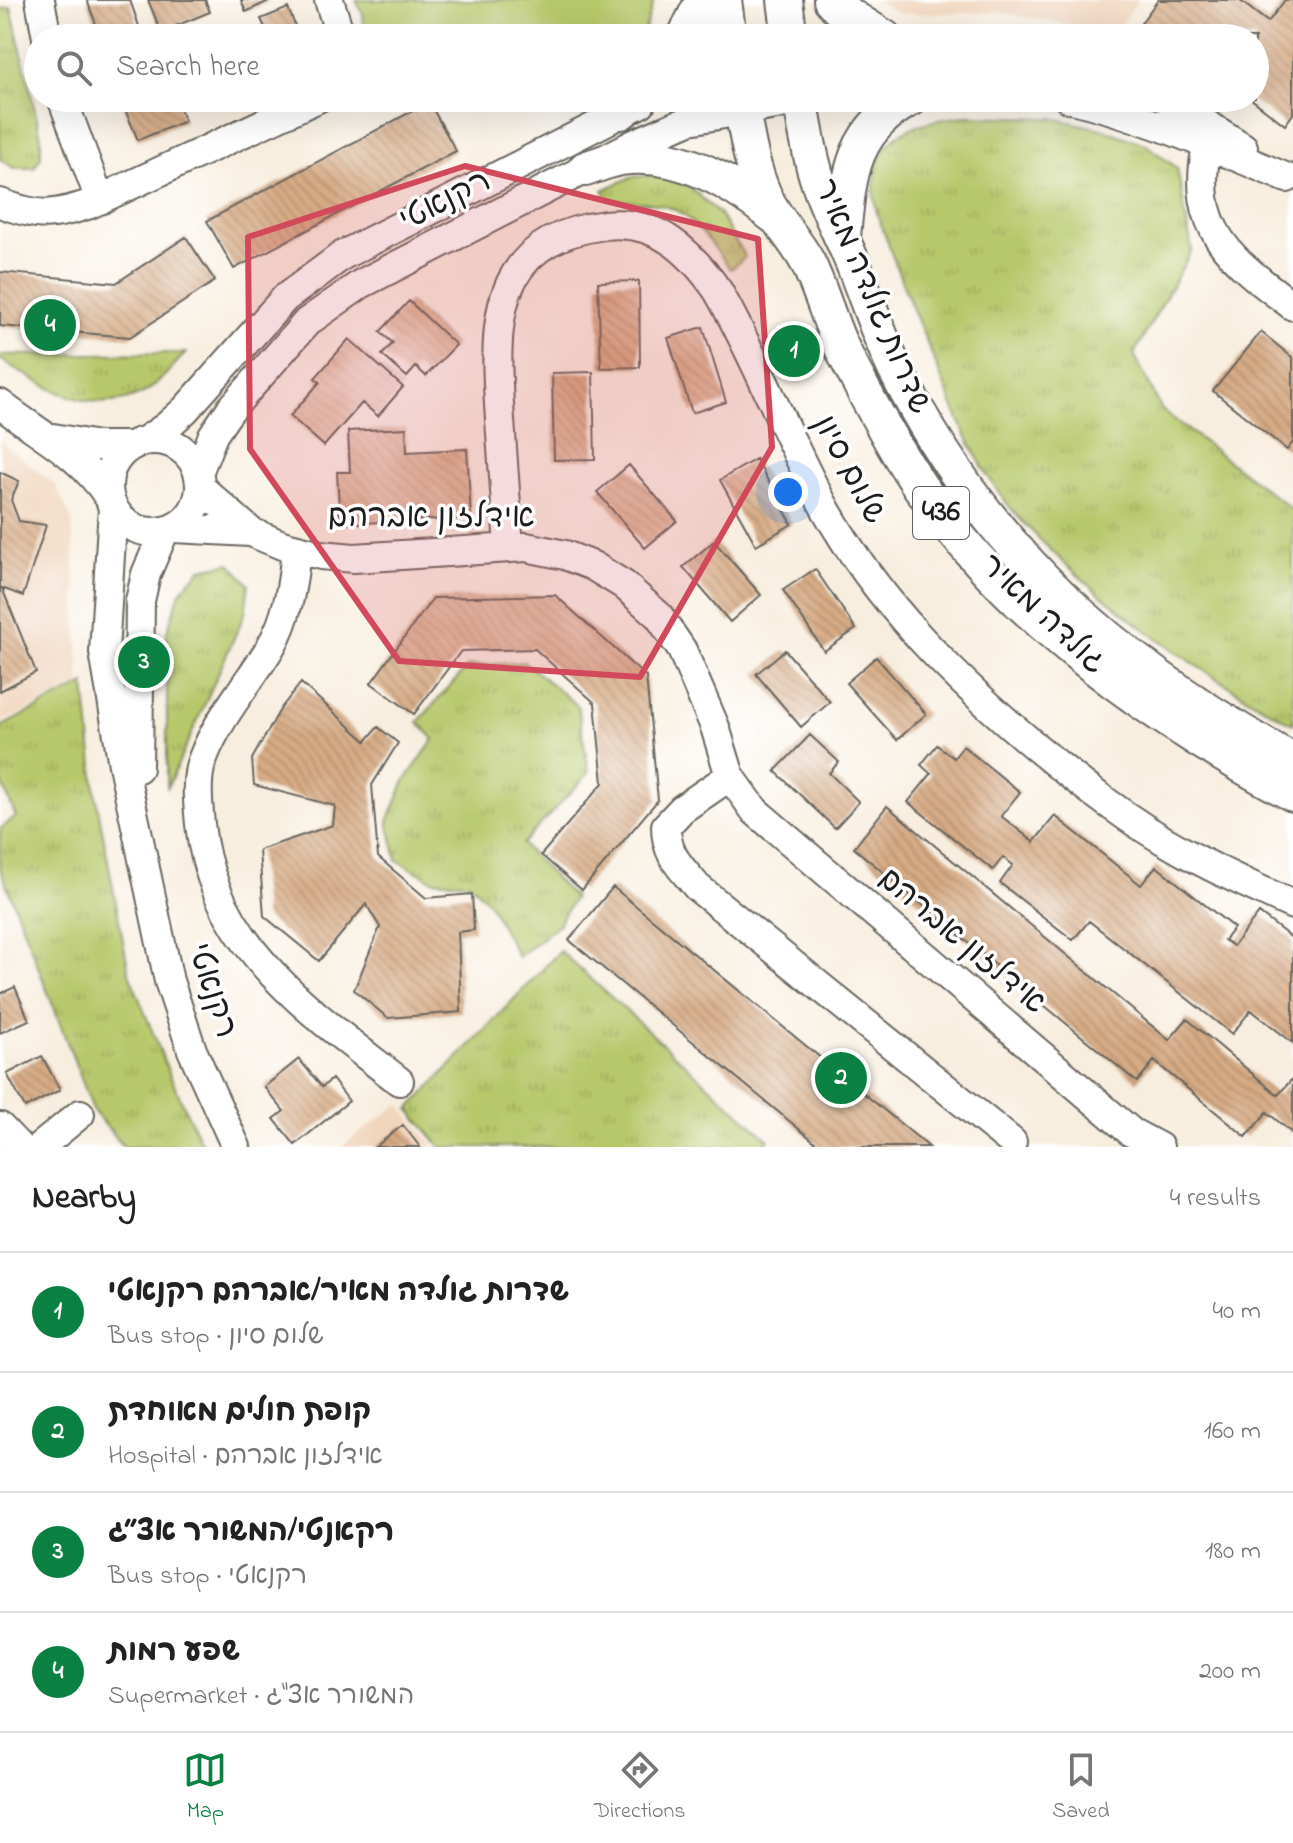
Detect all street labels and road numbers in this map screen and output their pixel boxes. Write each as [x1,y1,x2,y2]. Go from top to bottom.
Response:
street label: רקנאטי [392,159,500,245]
street label: שדרות גולדה מאיר [800,172,942,422]
street label: שלום סיון [800,407,896,533]
road number: 436 [913,487,969,539]
street label: אידלזון אברהם [327,495,535,542]
street label: גולדה מאיר [968,544,1116,686]
street label: אידלזון אברהם [867,857,1055,1027]
street label: רקנאטי [174,937,248,1045]

